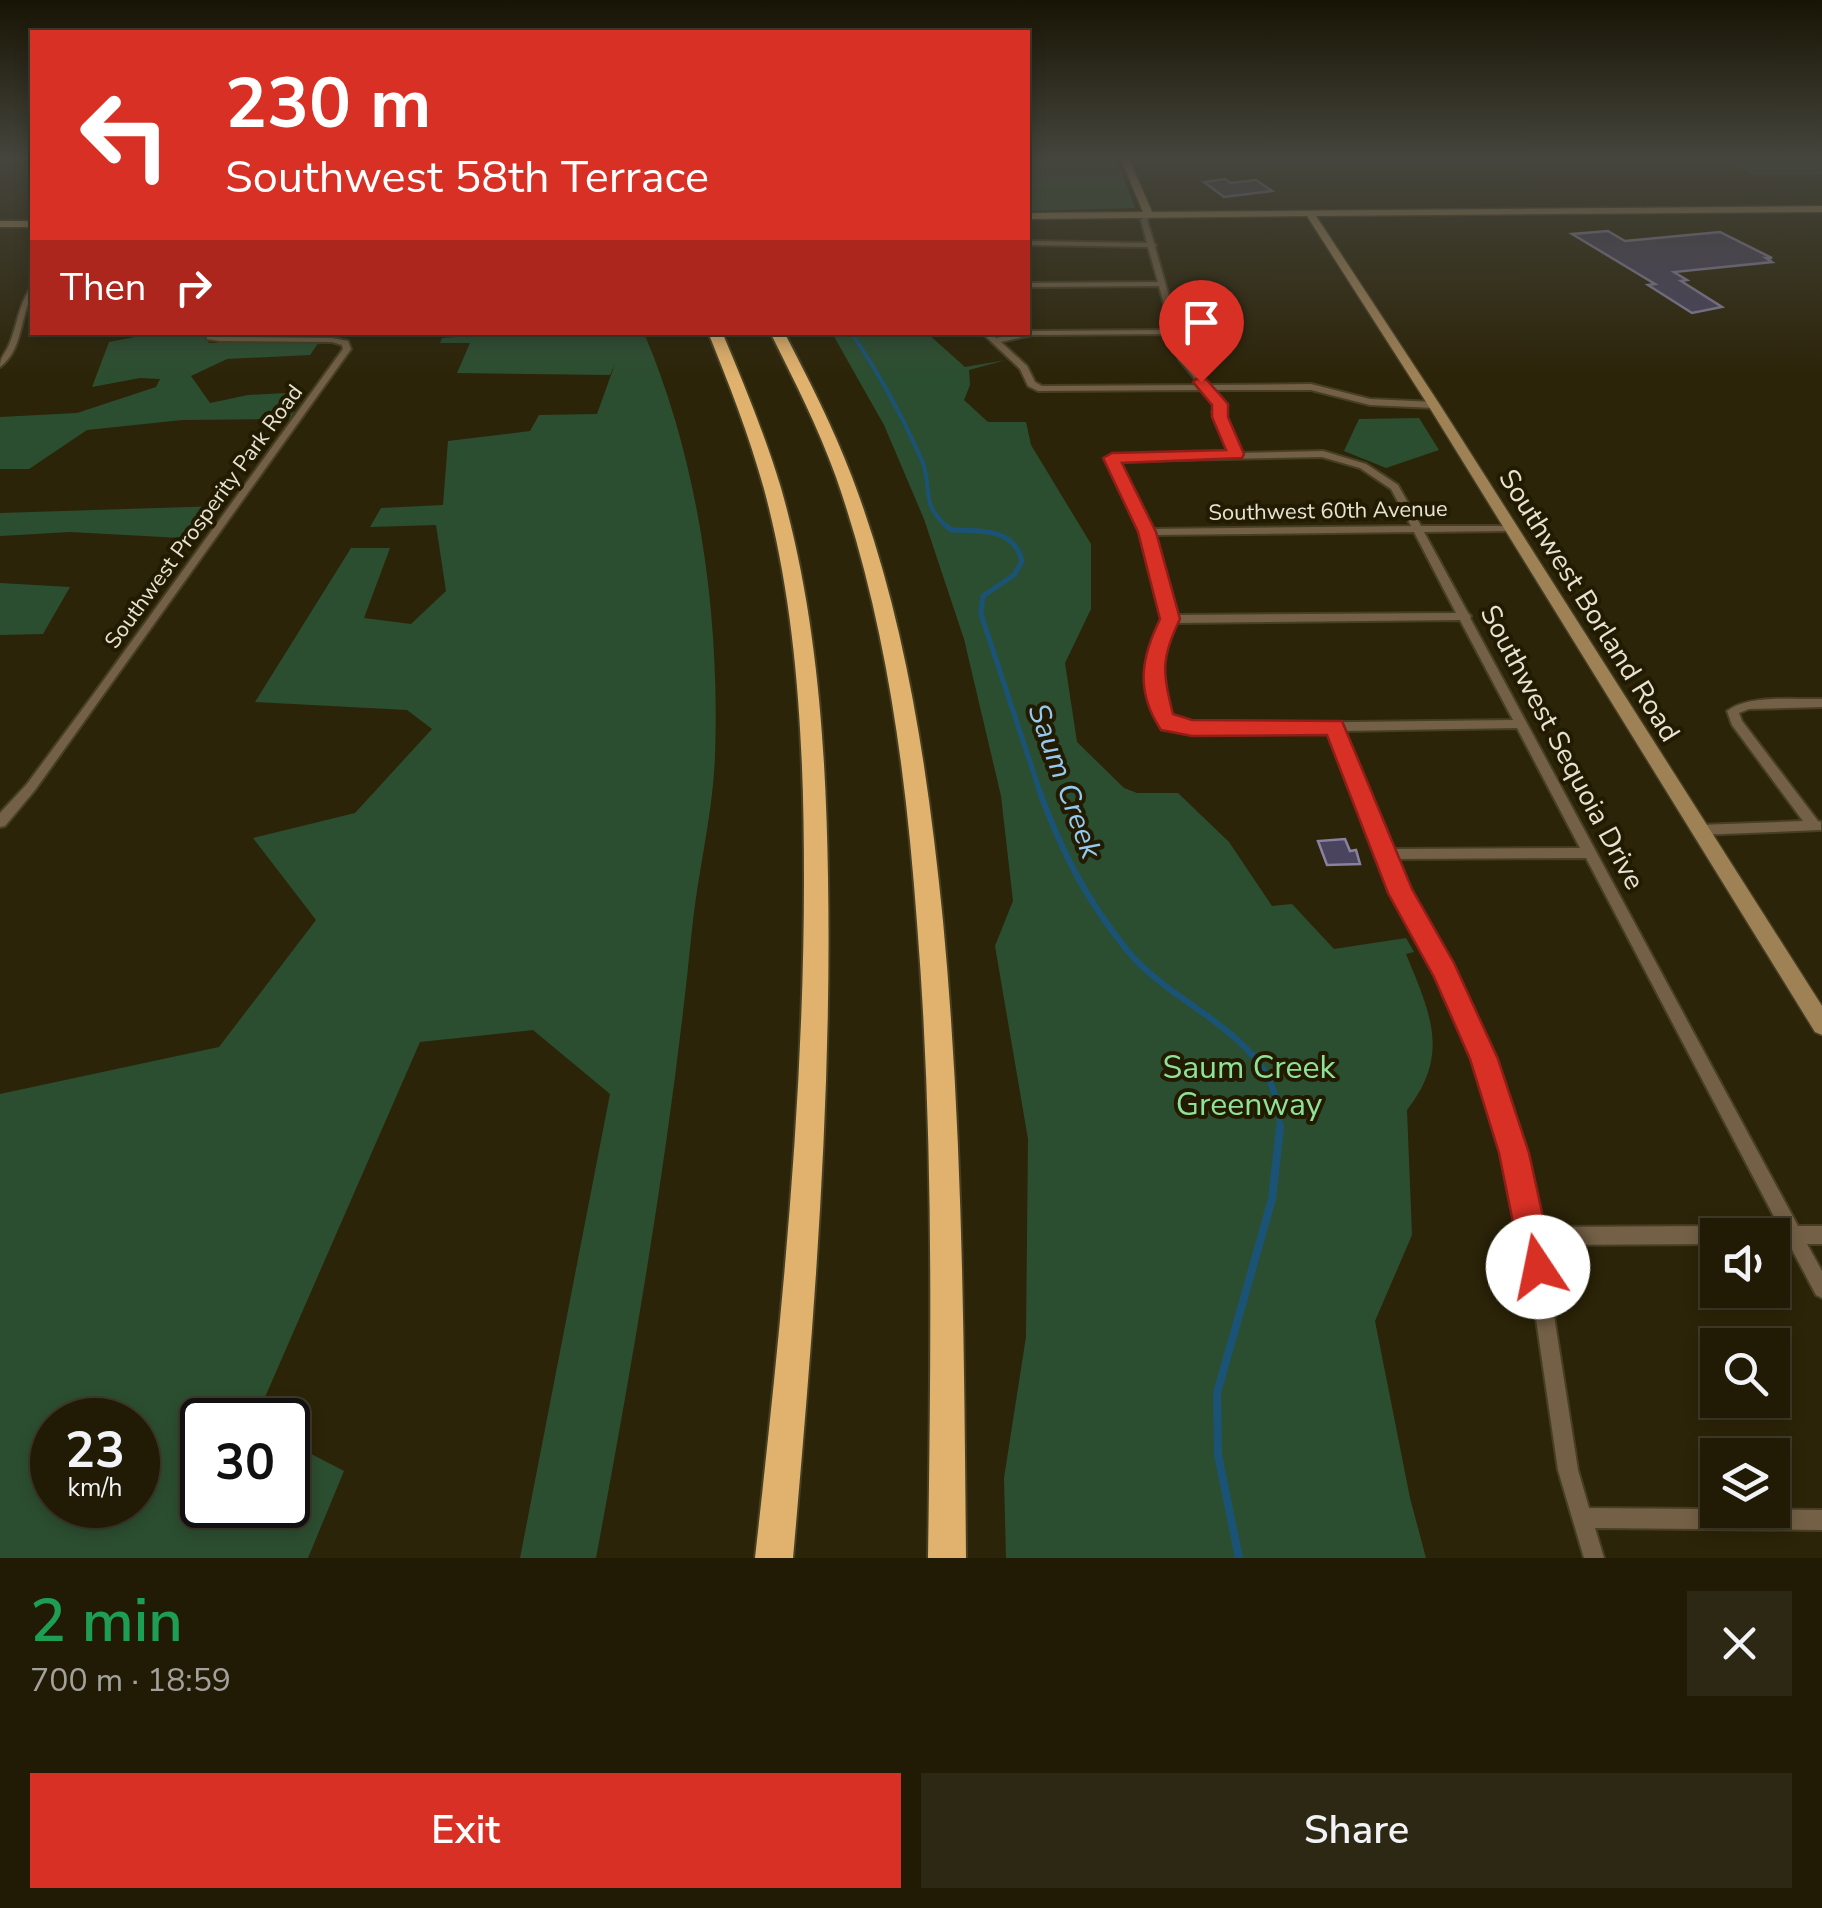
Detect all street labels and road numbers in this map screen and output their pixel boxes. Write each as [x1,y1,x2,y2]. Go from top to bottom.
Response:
street label: Southwest Prosperity Park Road [98,379,310,655]
street label: Southwest Borland Road [1490,462,1689,749]
street label: Southwest 60th Avenue [1208,494,1448,528]
street label: Southwest Sequoia Drive [1471,598,1653,896]

